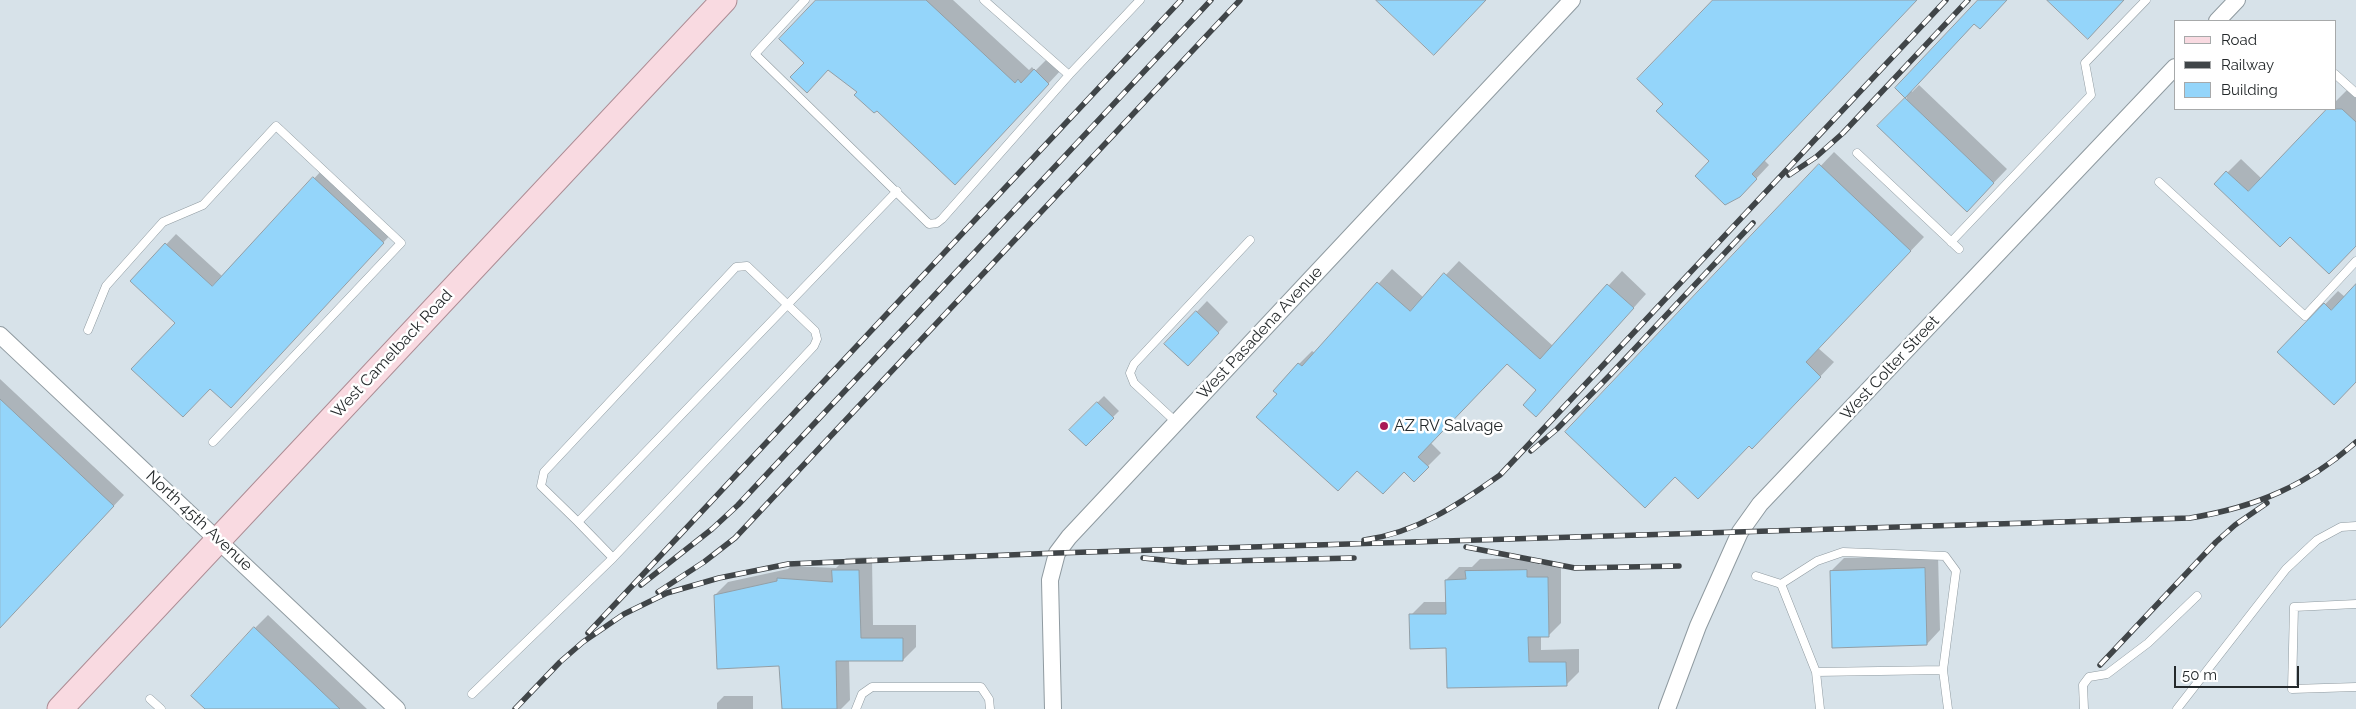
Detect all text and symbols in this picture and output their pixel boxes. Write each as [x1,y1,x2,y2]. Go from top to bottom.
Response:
legend [2174,20,2336,110]
text: Road [2221,31,2257,49]
text: Railway [2221,56,2274,74]
text: Building [2221,81,2278,99]
street label: West Pasadena Avenue [1193,263,1327,403]
street label: West Camelback Road [327,286,457,422]
street label: West Colter Street [1837,312,1943,424]
place label: AZ RV Salvage [1394,416,1503,436]
marker: AZ RV Salvage [1378,420,1390,432]
street label: North 45th Avenue [142,467,256,575]
scale bar [2176,656,2301,688]
text: 50 m [2182,666,2217,684]

